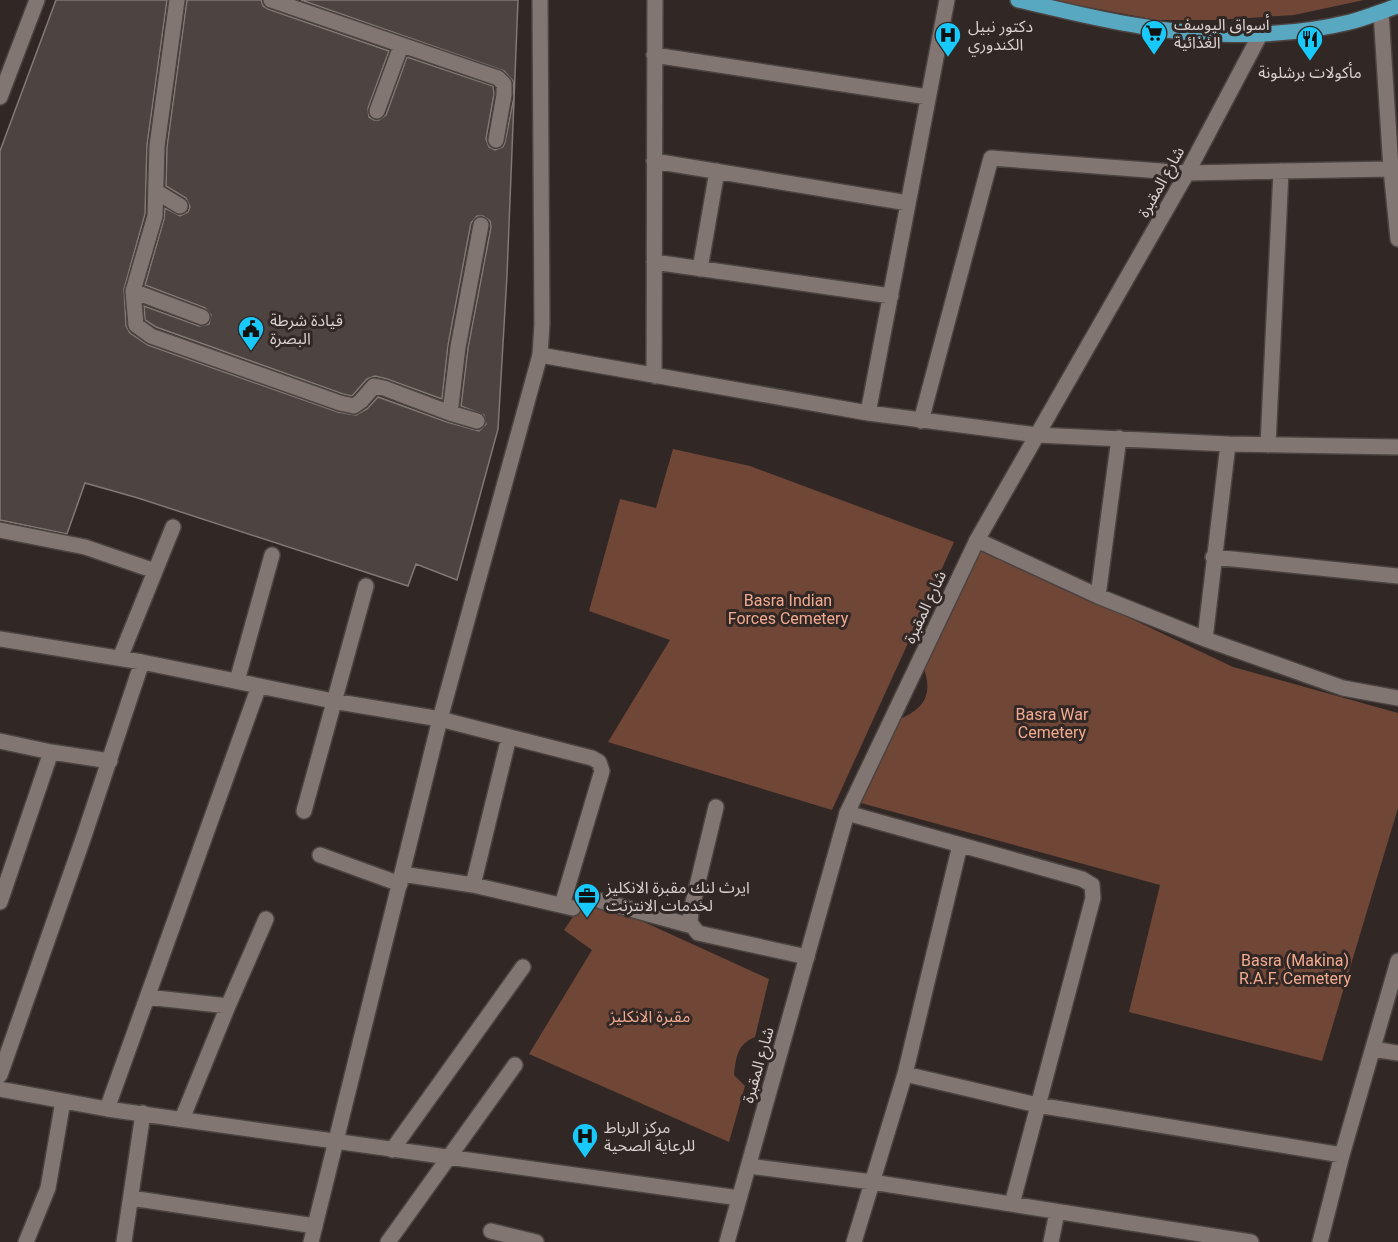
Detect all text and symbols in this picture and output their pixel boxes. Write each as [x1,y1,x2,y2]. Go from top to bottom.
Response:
place label: أسواق اليوسف الغذائية [1174,14,1270,52]
place label: دكتور نبيل الكندوري [968,17,1033,56]
supermarket icon: أسواق اليوسف الغذائية [1139,18,1169,56]
hospital icon: دكتور نبيل الكندوري [933,20,963,58]
restaurant icon: مأكولات برشلونة [1295,24,1325,62]
place label: مأكولات برشلونة [1258,62,1362,82]
street label: شارع المقبرة [1134,143,1191,222]
place label: قيادة شرطة البصرة [270,311,343,348]
public building icon: قيادة شرطة البصرة [236,314,266,352]
street label: شارع المقبرة [900,568,953,648]
park label: Basra Indian Forces Cemetery [728,591,849,628]
park label: Basra War Cemetery [1016,705,1089,742]
place label: ايرث لنك مقبرة الانكليز لخدمات الانترنت [605,878,750,915]
office icon: ايرث لنك مقبرة الانكليز لخدمات الانترنت [572,881,602,919]
park label: Basra (Makina) R.A.F. Cemetery [1239,951,1352,988]
park label: مقبرة الانكليز [609,1007,690,1026]
street label: شارع المقبرة [738,1025,781,1106]
place label: مركز الرباط للرعاية الصحية [604,1118,695,1155]
hospital icon: مركز الرباط للرعاية الصحية [570,1121,600,1159]

